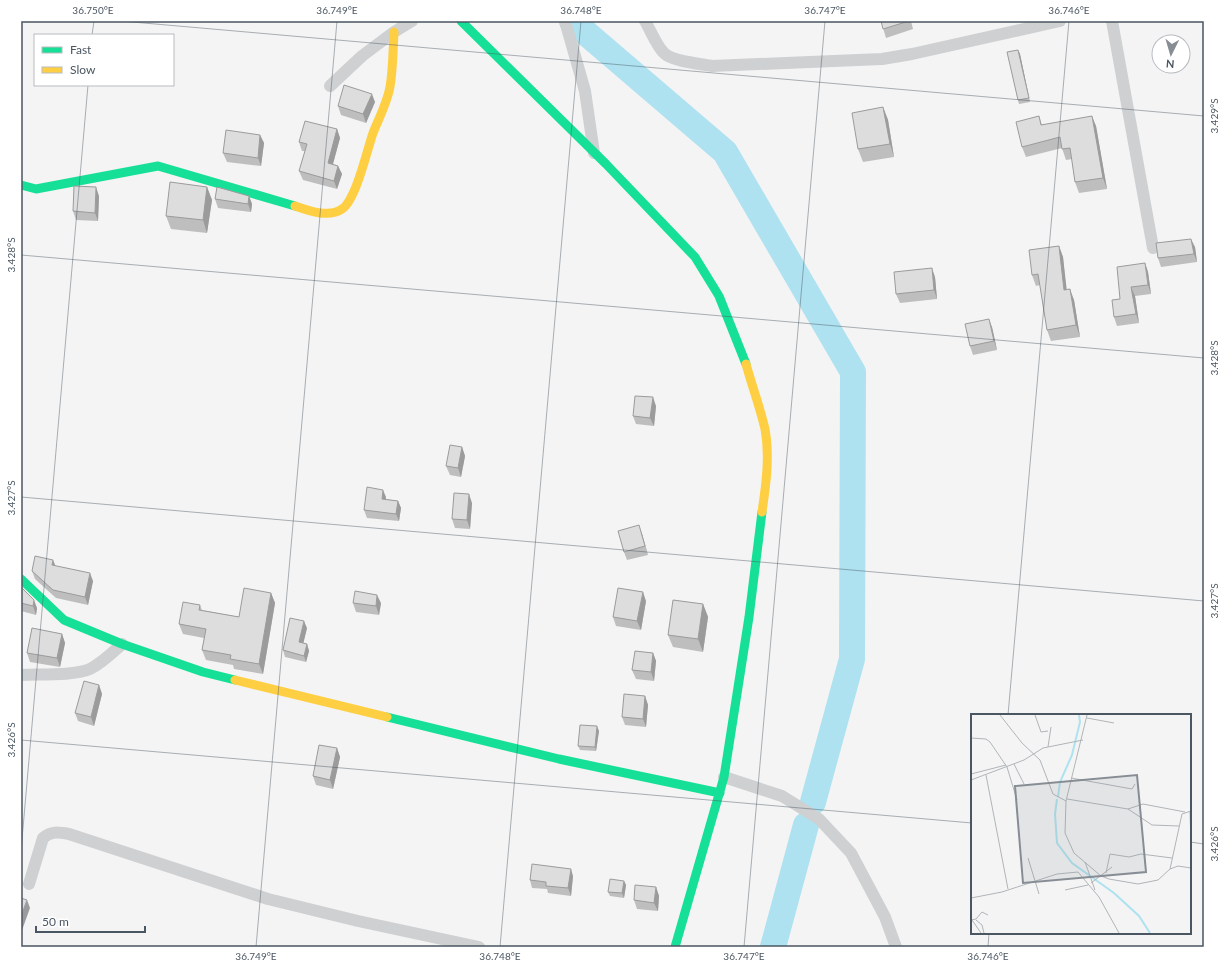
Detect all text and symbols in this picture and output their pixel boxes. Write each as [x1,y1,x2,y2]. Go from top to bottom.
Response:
text: 36.750°E [72,4,114,16]
text: 36.749°E [316,4,358,16]
text: 36.748°E [560,4,602,16]
text: 36.747°E [804,4,846,16]
text: 36.746°E [1048,4,1090,16]
legend [34,34,174,86]
north arrow [1151,34,1191,74]
text: Fast [70,42,92,57]
text: N [1165,58,1175,71]
text: Slow [70,62,96,77]
text: 3.429°S [1208,98,1220,134]
text: 3.428°S [5,237,17,273]
text: 3.428°S [1208,340,1220,376]
text: 3.427°S [5,480,17,516]
text: 3.427°S [1208,583,1220,619]
inset map [971,714,1191,934]
text: 3.426°S [5,722,17,758]
text: 3.426°S [1208,826,1220,862]
scale bar [36,908,145,934]
text: 50 m [42,914,69,929]
text: 36.749°E [235,950,277,962]
text: 36.748°E [479,950,521,962]
text: 36.747°E [723,950,765,962]
text: 36.746°E [967,950,1009,962]

